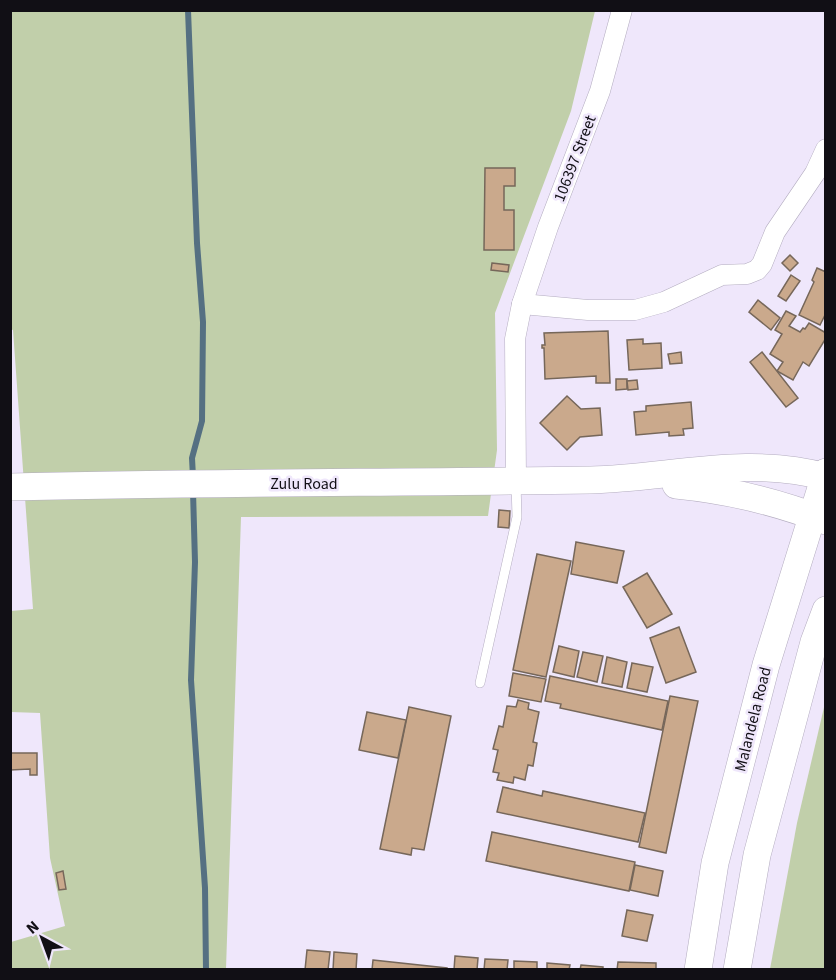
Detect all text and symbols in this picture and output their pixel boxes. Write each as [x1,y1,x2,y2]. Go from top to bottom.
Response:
street label: 106397 Street [548,111,602,205]
street label: Zulu Road [270,473,338,495]
street label: Malandela Road [729,665,777,774]
north arrow [12,908,72,968]
text: N [22,916,44,939]

